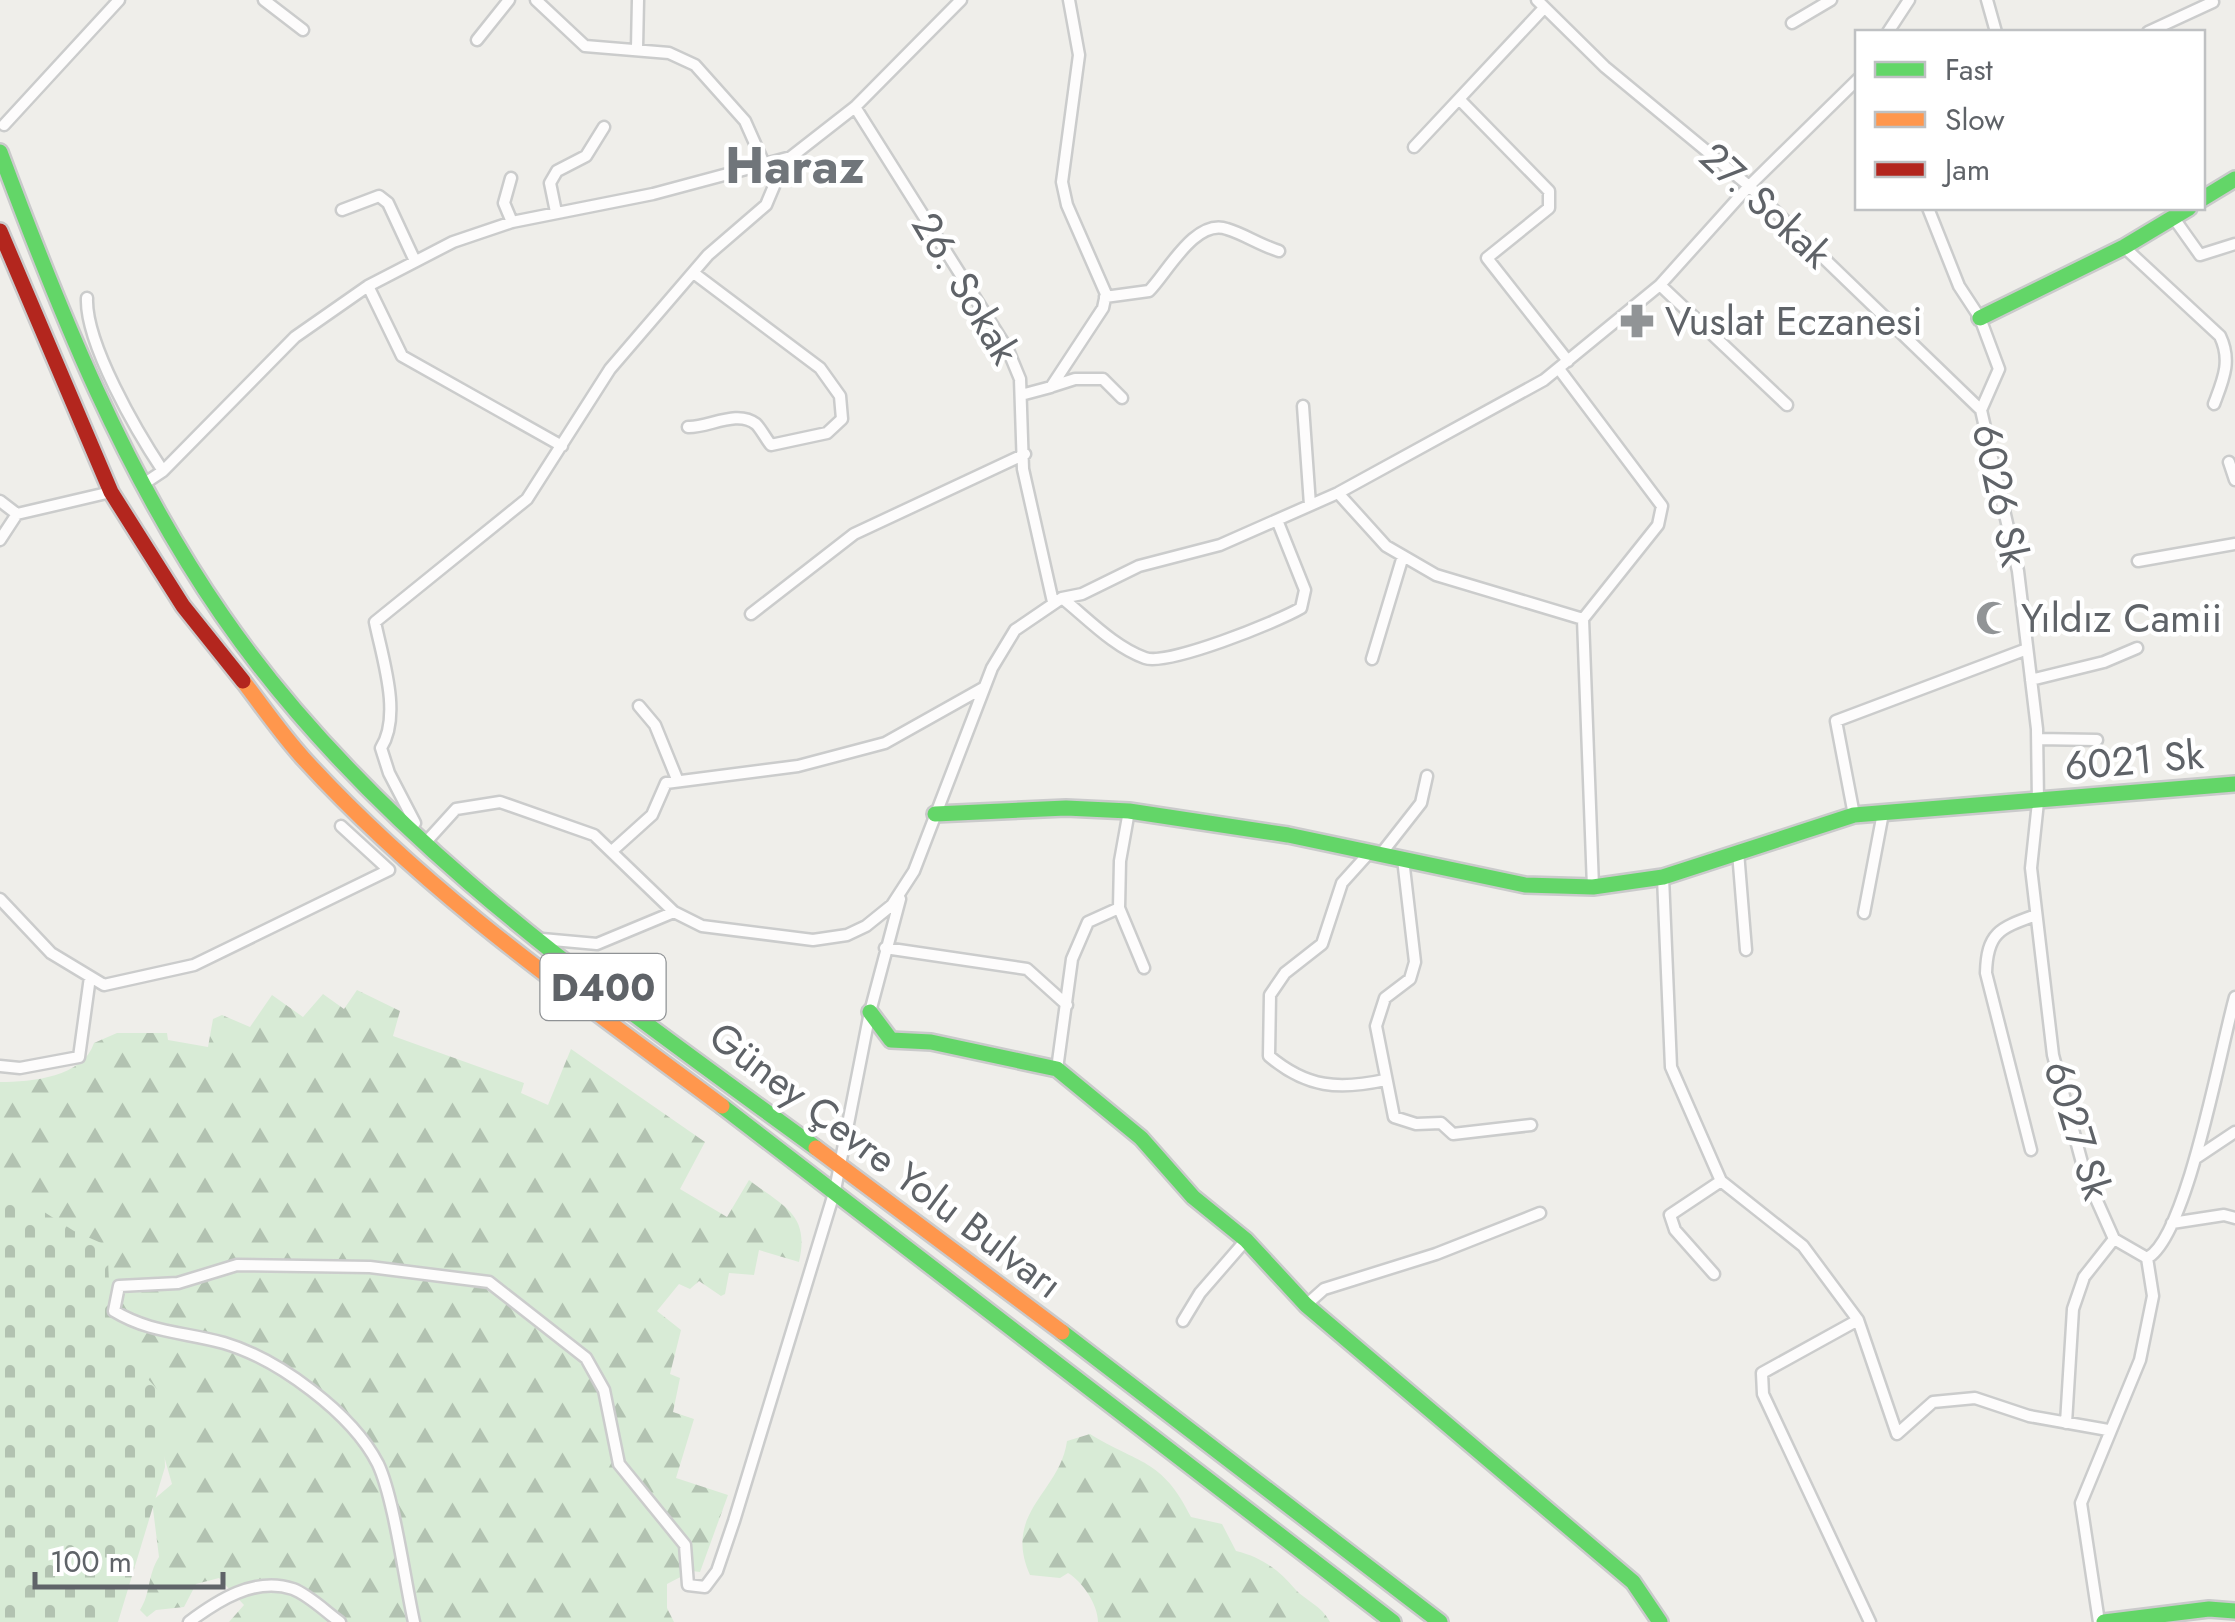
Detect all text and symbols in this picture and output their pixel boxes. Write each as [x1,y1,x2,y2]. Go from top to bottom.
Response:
legend [1855,30,2205,210]
text: Fast [1945,48,1994,91]
text: Slow [1945,98,2005,141]
district label: Haraz [725,129,865,202]
street label: 27. Sokak [1687,129,1845,282]
text: Jam [1941,148,1990,191]
street label: 26. Sokak [898,201,1034,375]
place label: Vuslat Eczanesi [1665,292,1923,350]
pharmacy icon: Vuslat Eczanesi [1618,302,1656,340]
street label: 6026 Sk [1958,418,2044,572]
place label: Yıldız Camii [2021,589,2222,647]
mosque icon: Yıldız Camii [1974,599,2012,637]
street label: 6021 Sk [2062,725,2206,795]
road number: D400 [540,954,666,1020]
street label: Güney Çevre Yolu Bulvarı [697,1008,1075,1312]
street label: 6027 Sk [2029,1053,2127,1207]
scale bar [35,1527,222,1589]
text: 100 m [50,1540,132,1583]

